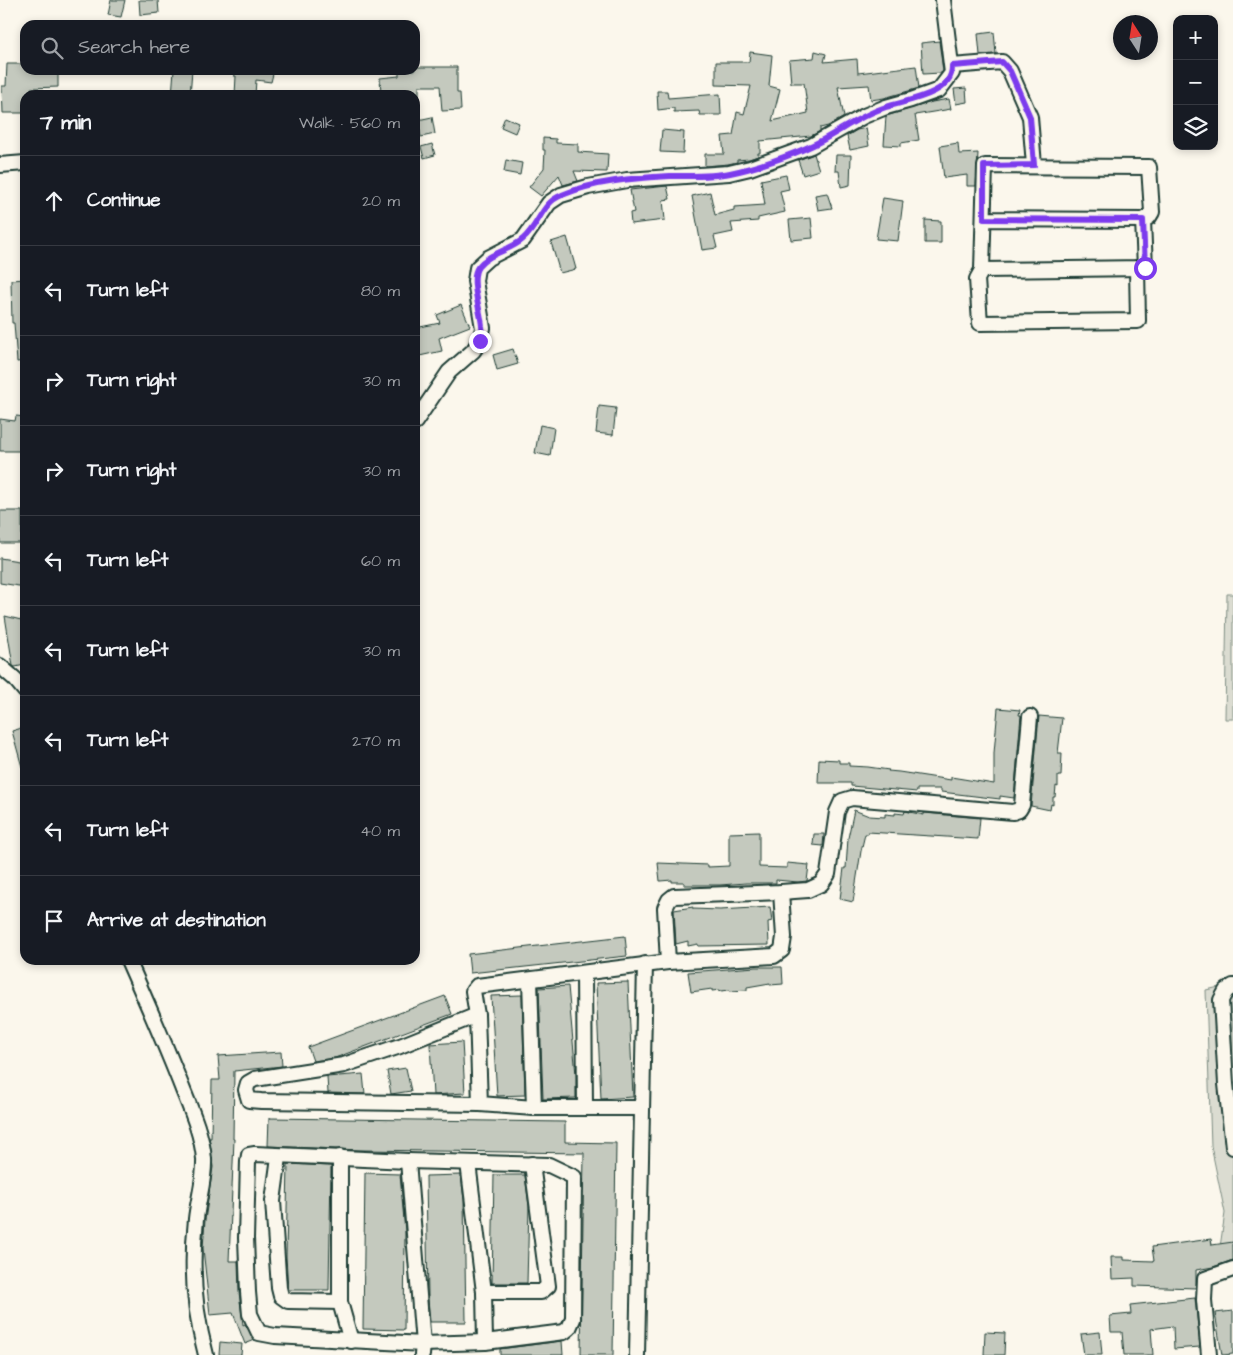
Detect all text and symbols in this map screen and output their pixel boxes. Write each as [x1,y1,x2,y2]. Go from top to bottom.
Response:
north arrow [1113,15,1158,60]
map controls [1173,15,1218,150]
button: + [1173,15,1218,60]
search box [20,20,420,75]
icon: search [38,34,66,62]
text: Search here [78,34,190,61]
button: − [1173,60,1218,105]
button: layers [1173,105,1218,150]
text: 7 min [40,108,91,137]
text: Walk · 560 m [299,112,400,134]
icon: ahead [40,187,68,215]
text: Continue [87,187,161,214]
text: 20 m [362,190,400,212]
route start [1134,257,1157,280]
icon: left [40,277,68,305]
text: Turn left [87,277,168,304]
text: 80 m [361,280,400,302]
route end [469,330,492,353]
icon: right [40,367,68,395]
text: Turn right [87,367,176,394]
text: 30 m [363,370,400,392]
icon: right [40,457,68,485]
text: Turn right [87,457,176,484]
text: 30 m [363,460,400,482]
icon: left [40,547,68,575]
text: Turn left [87,547,168,574]
text: 60 m [361,550,400,572]
icon: left [40,637,68,665]
text: Turn left [87,637,168,664]
text: 30 m [363,640,400,662]
icon: left [40,727,68,755]
text: Turn left [87,727,168,754]
text: 270 m [352,730,400,752]
icon: left [40,817,68,845]
text: Turn left [87,817,168,844]
text: 40 m [360,820,400,842]
icon: arrive [40,907,68,935]
text: Arrive at destination [87,907,266,934]

